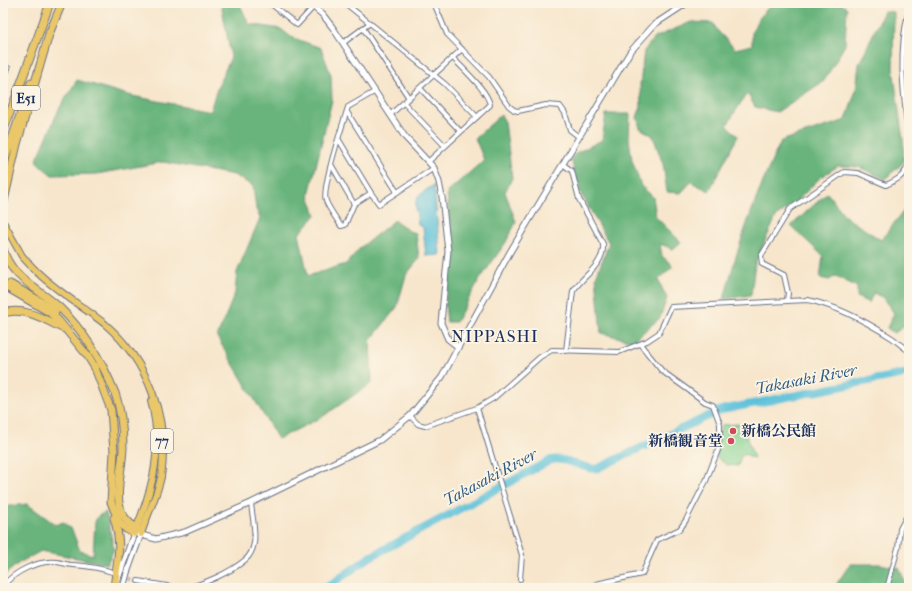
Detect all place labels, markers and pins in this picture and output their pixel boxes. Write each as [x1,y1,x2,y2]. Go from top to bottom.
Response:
place label: 新橋公民館 [741,422,816,440]
marker: 新橋公民館 [728,426,738,436]
place label: 新橋観音堂 [648,432,723,450]
marker: 新橋観音堂 [726,436,736,446]

